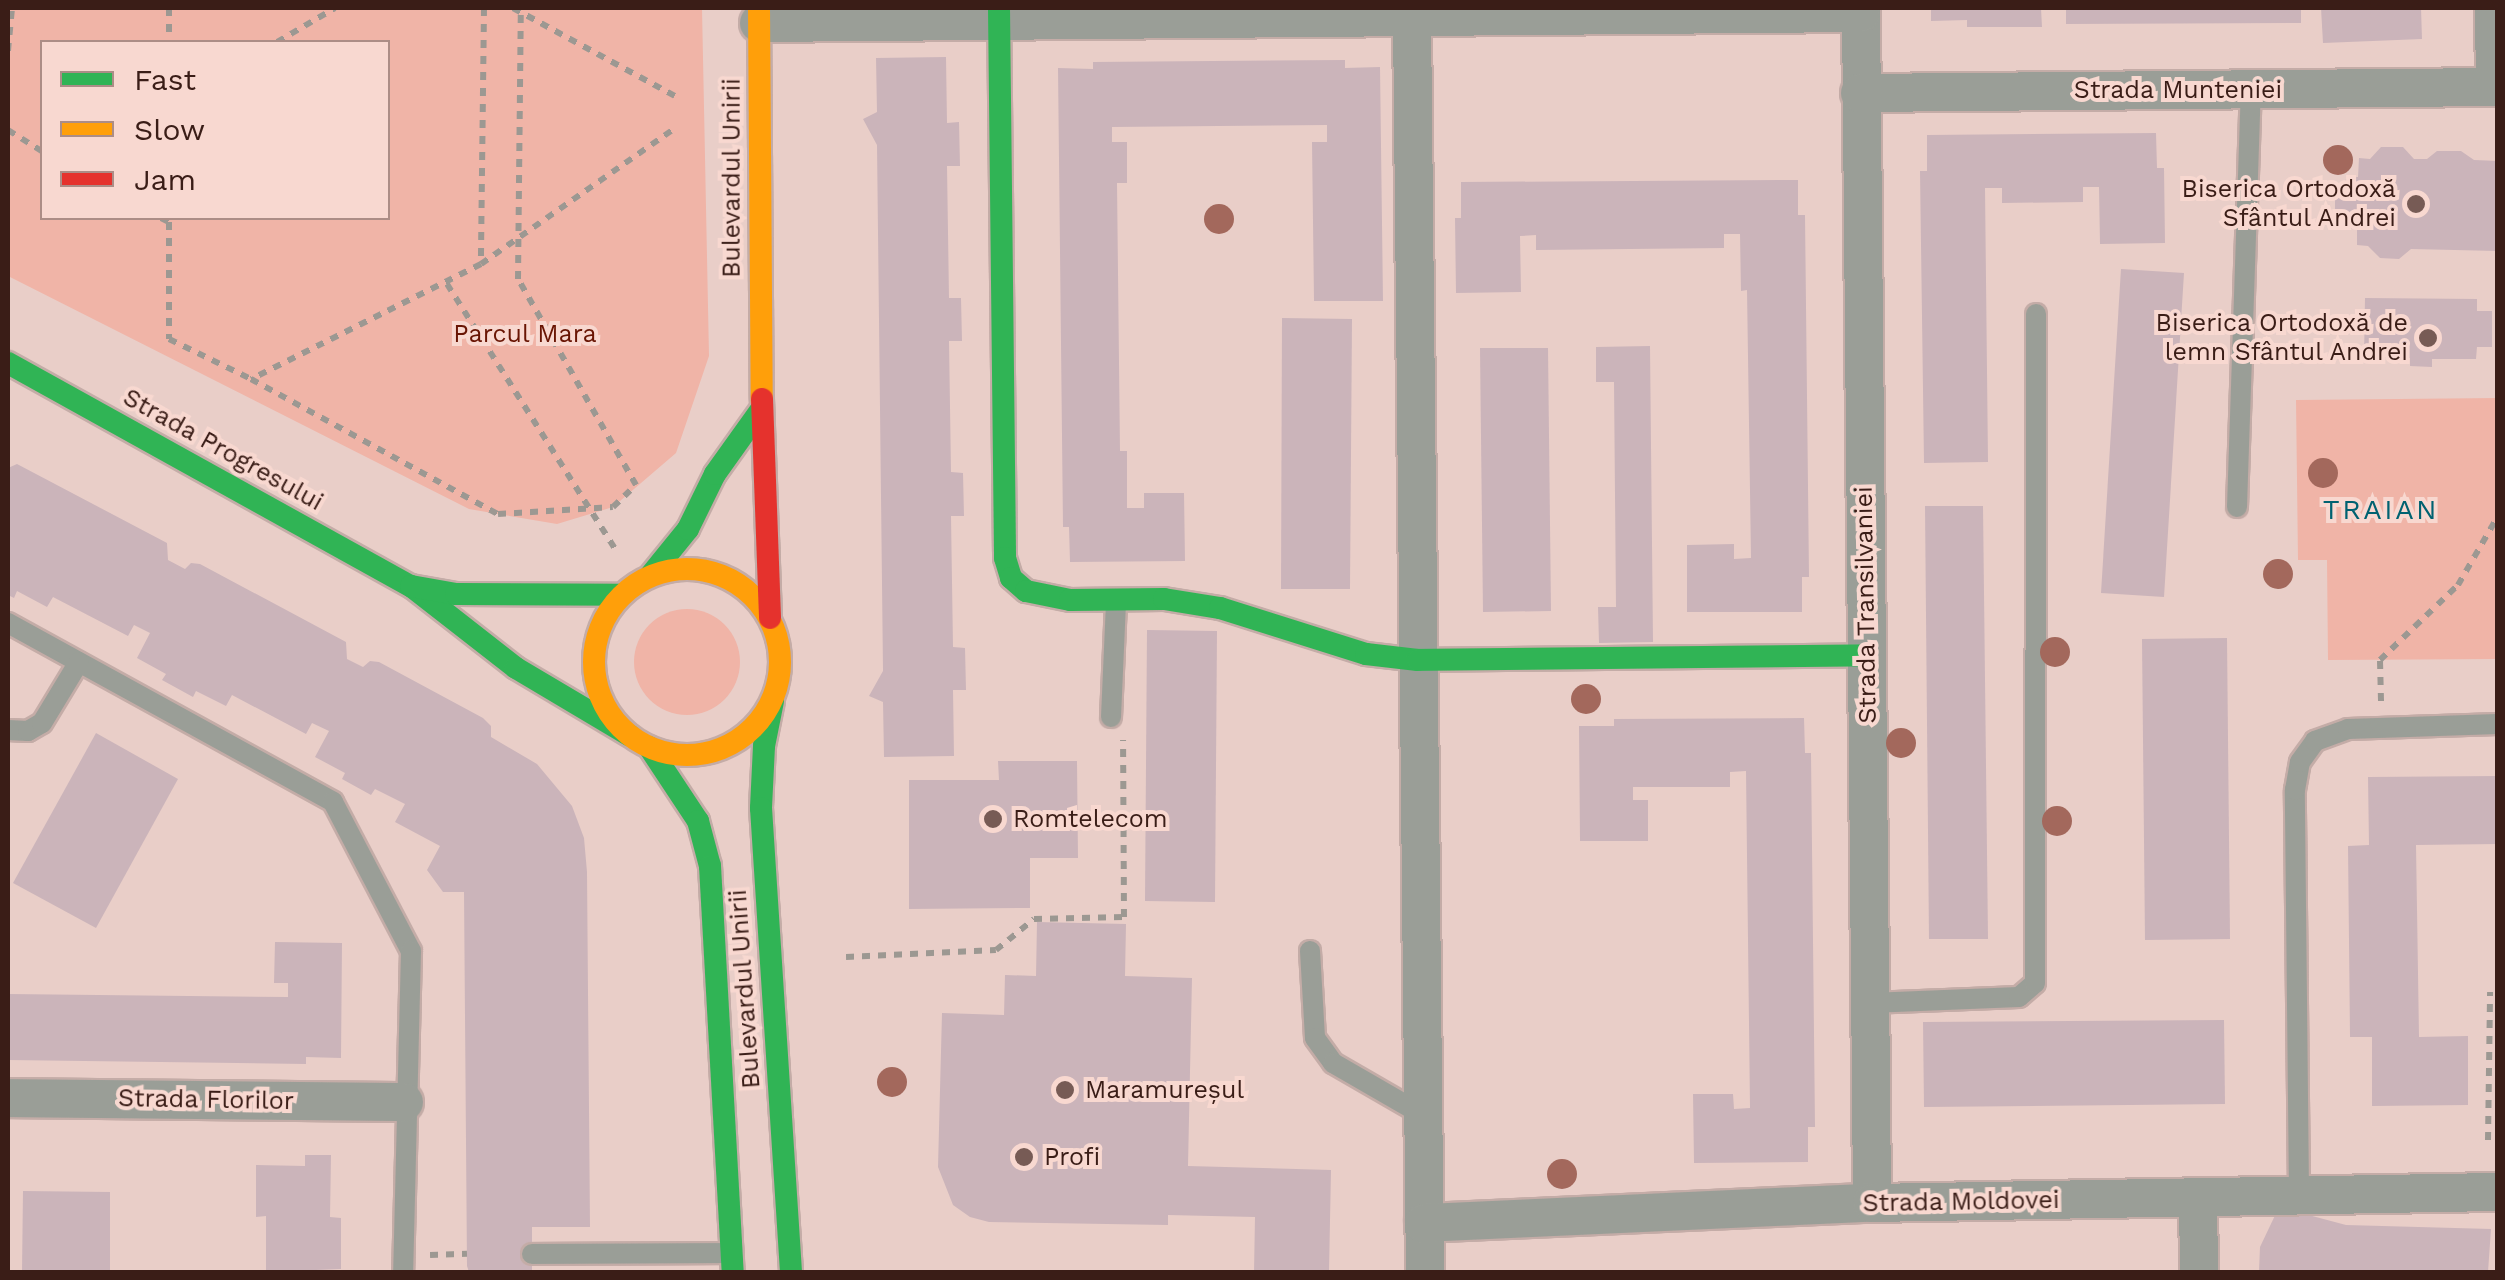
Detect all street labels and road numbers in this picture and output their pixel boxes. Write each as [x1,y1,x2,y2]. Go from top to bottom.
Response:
street label: Strada Munteniei [2074,75,2282,105]
street label: Bulevardul Unirii [717,78,747,278]
street label: Strada Progresului [117,382,329,518]
street label: Strada Transilvaniei [1849,485,1883,725]
street label: Bulevardul Unirii [723,888,767,1090]
street label: Strada Florilor [118,1083,294,1117]
street label: Strada Moldovei [1862,1185,2060,1219]

